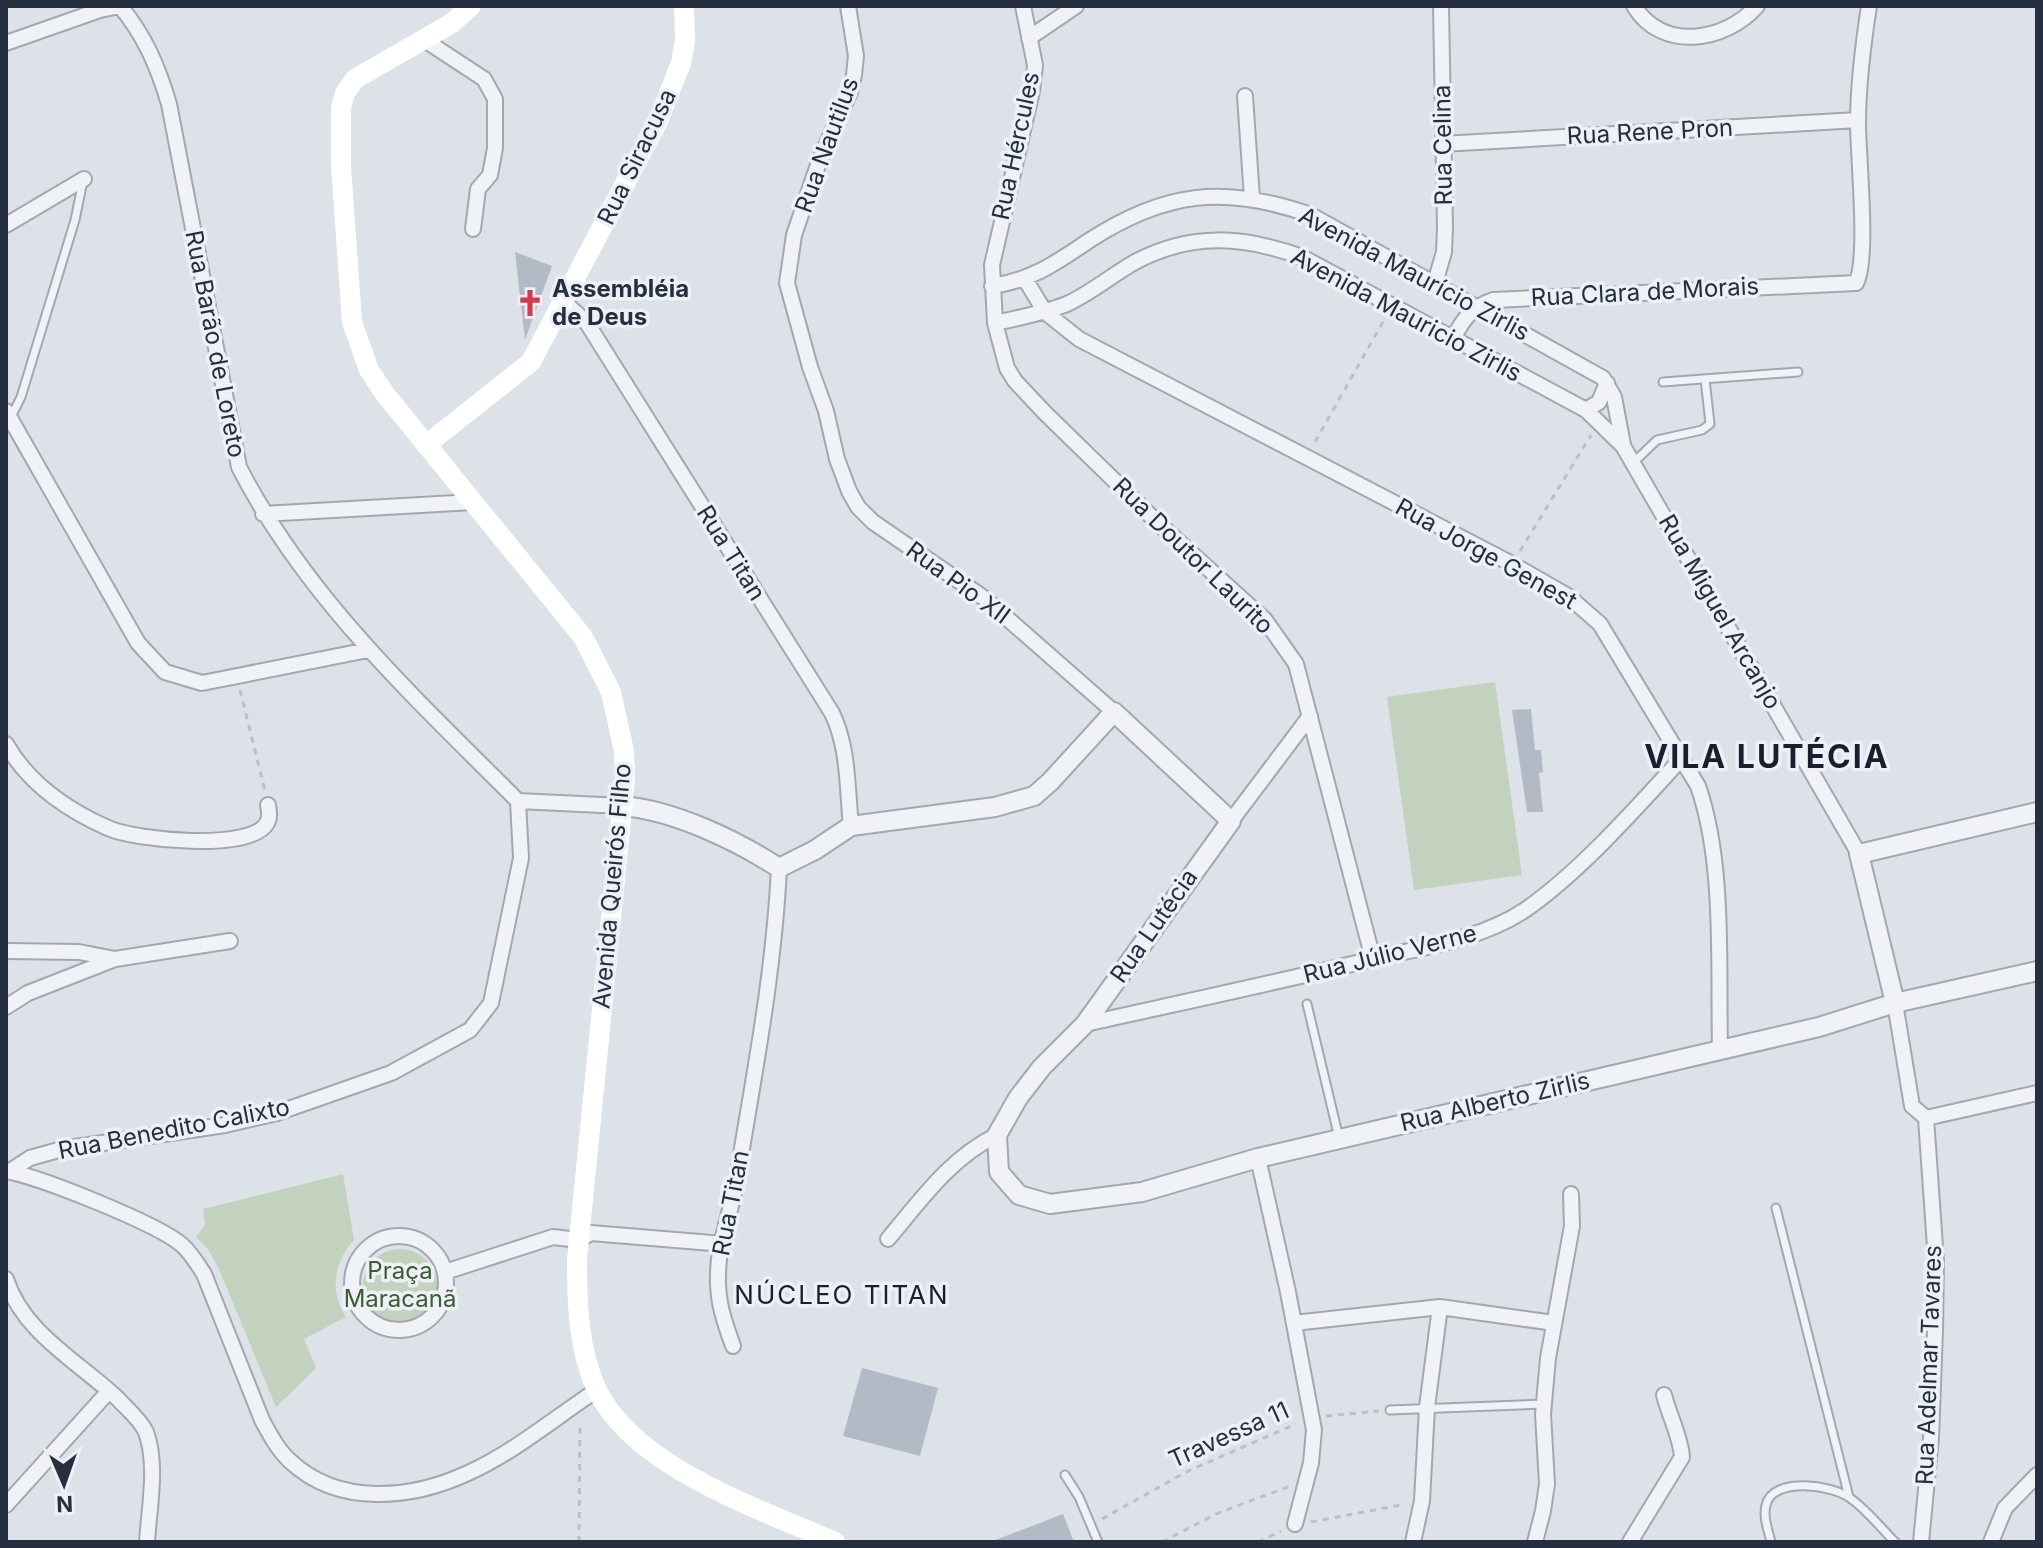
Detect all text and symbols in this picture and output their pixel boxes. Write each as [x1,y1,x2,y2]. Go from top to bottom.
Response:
street label: Rua Hércules [986,69,1045,223]
street label: Rua Nautilus [789,73,864,216]
street label: Rua Siracusa [591,84,682,229]
street label: Rua Celina [1427,84,1458,206]
street label: Rua Rene Pron [1566,113,1734,150]
street label: Avenida Maurício Zirlis [1294,200,1534,347]
street label: Rua Barão de Loreto [179,228,252,460]
street label: Avenida Mauricio Zirlis [1286,241,1526,388]
street label: Rua Clara de Morais [1530,271,1760,312]
place label: Assembléia de Deus [552,274,689,331]
church icon: Assembléia de Deus [515,288,545,318]
street label: Rua Doutor Laurito [1107,472,1280,640]
street label: Rua Jorge Genest [1391,492,1582,615]
street label: Rua Titan [691,500,772,606]
street label: Rua Miguel Arcanjo [1653,509,1788,714]
street label: Rua Pio XII [901,535,1016,630]
district label: VILA LUTÉCIA [1644,737,1890,776]
street label: Avenida Queirós Filho [586,762,637,1010]
street label: Rua Lutécia [1104,863,1203,988]
street label: Rua Júlio Verne [1300,918,1479,989]
street label: Rua Alberto Zirlis [1397,1066,1593,1137]
street label: Rua Benedito Calixto [56,1092,292,1165]
street label: Rua Titan [706,1148,755,1258]
street label: Rua Adelmar Tavares [1910,1244,1947,1486]
park label: Praça Maracanã [344,1256,456,1313]
district label: NÚCLEO TITAN [734,1279,950,1310]
street label: Travessa 11 [1164,1395,1293,1474]
north arrow [24,1444,104,1524]
text: N [56,1491,74,1517]

